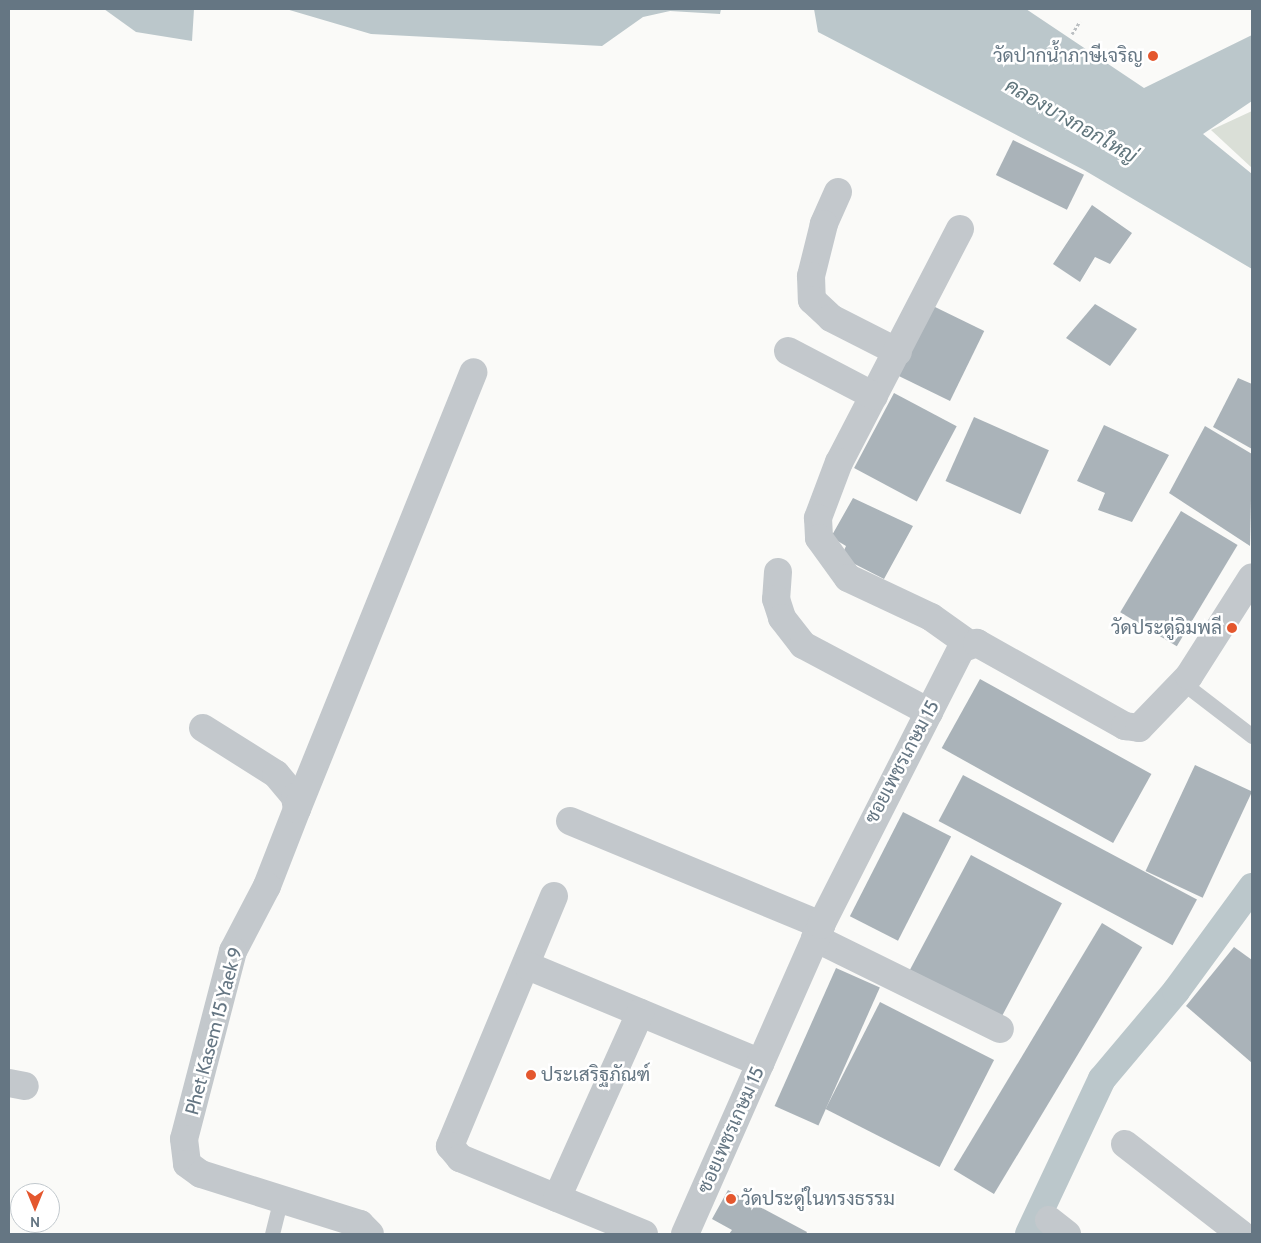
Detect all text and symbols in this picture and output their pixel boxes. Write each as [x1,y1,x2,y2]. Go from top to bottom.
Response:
place label: วัดปากน้ำภาษีเจริญ [993,45,1143,67]
marker: วัดปากน้ำภาษีเจริญ [1147,50,1159,62]
water label: คลองบางกอกใหญ่ [1001,74,1141,168]
place label: วัดประดู่ฉิมพลี [1111,617,1222,639]
marker: วัดประดู่ฉิมพลี [1226,622,1238,634]
street label: ซอยเพชรเกษม 15 [860,697,944,827]
street label: Phet Kasem 15 Yaek 9 [181,945,247,1117]
street label: ซอยเพชรเกษม 15 [693,1063,769,1197]
place label: ประเสริฐภัณฑ์ [541,1064,650,1086]
marker: ประเสริฐภัณฑ์ [525,1069,537,1081]
north arrow [10,1183,60,1233]
place label: วัดประดู่ในทรงธรรม [741,1188,895,1210]
marker: วัดประดู่ในทรงธรรม [725,1193,737,1205]
text: N [30,1213,40,1231]

